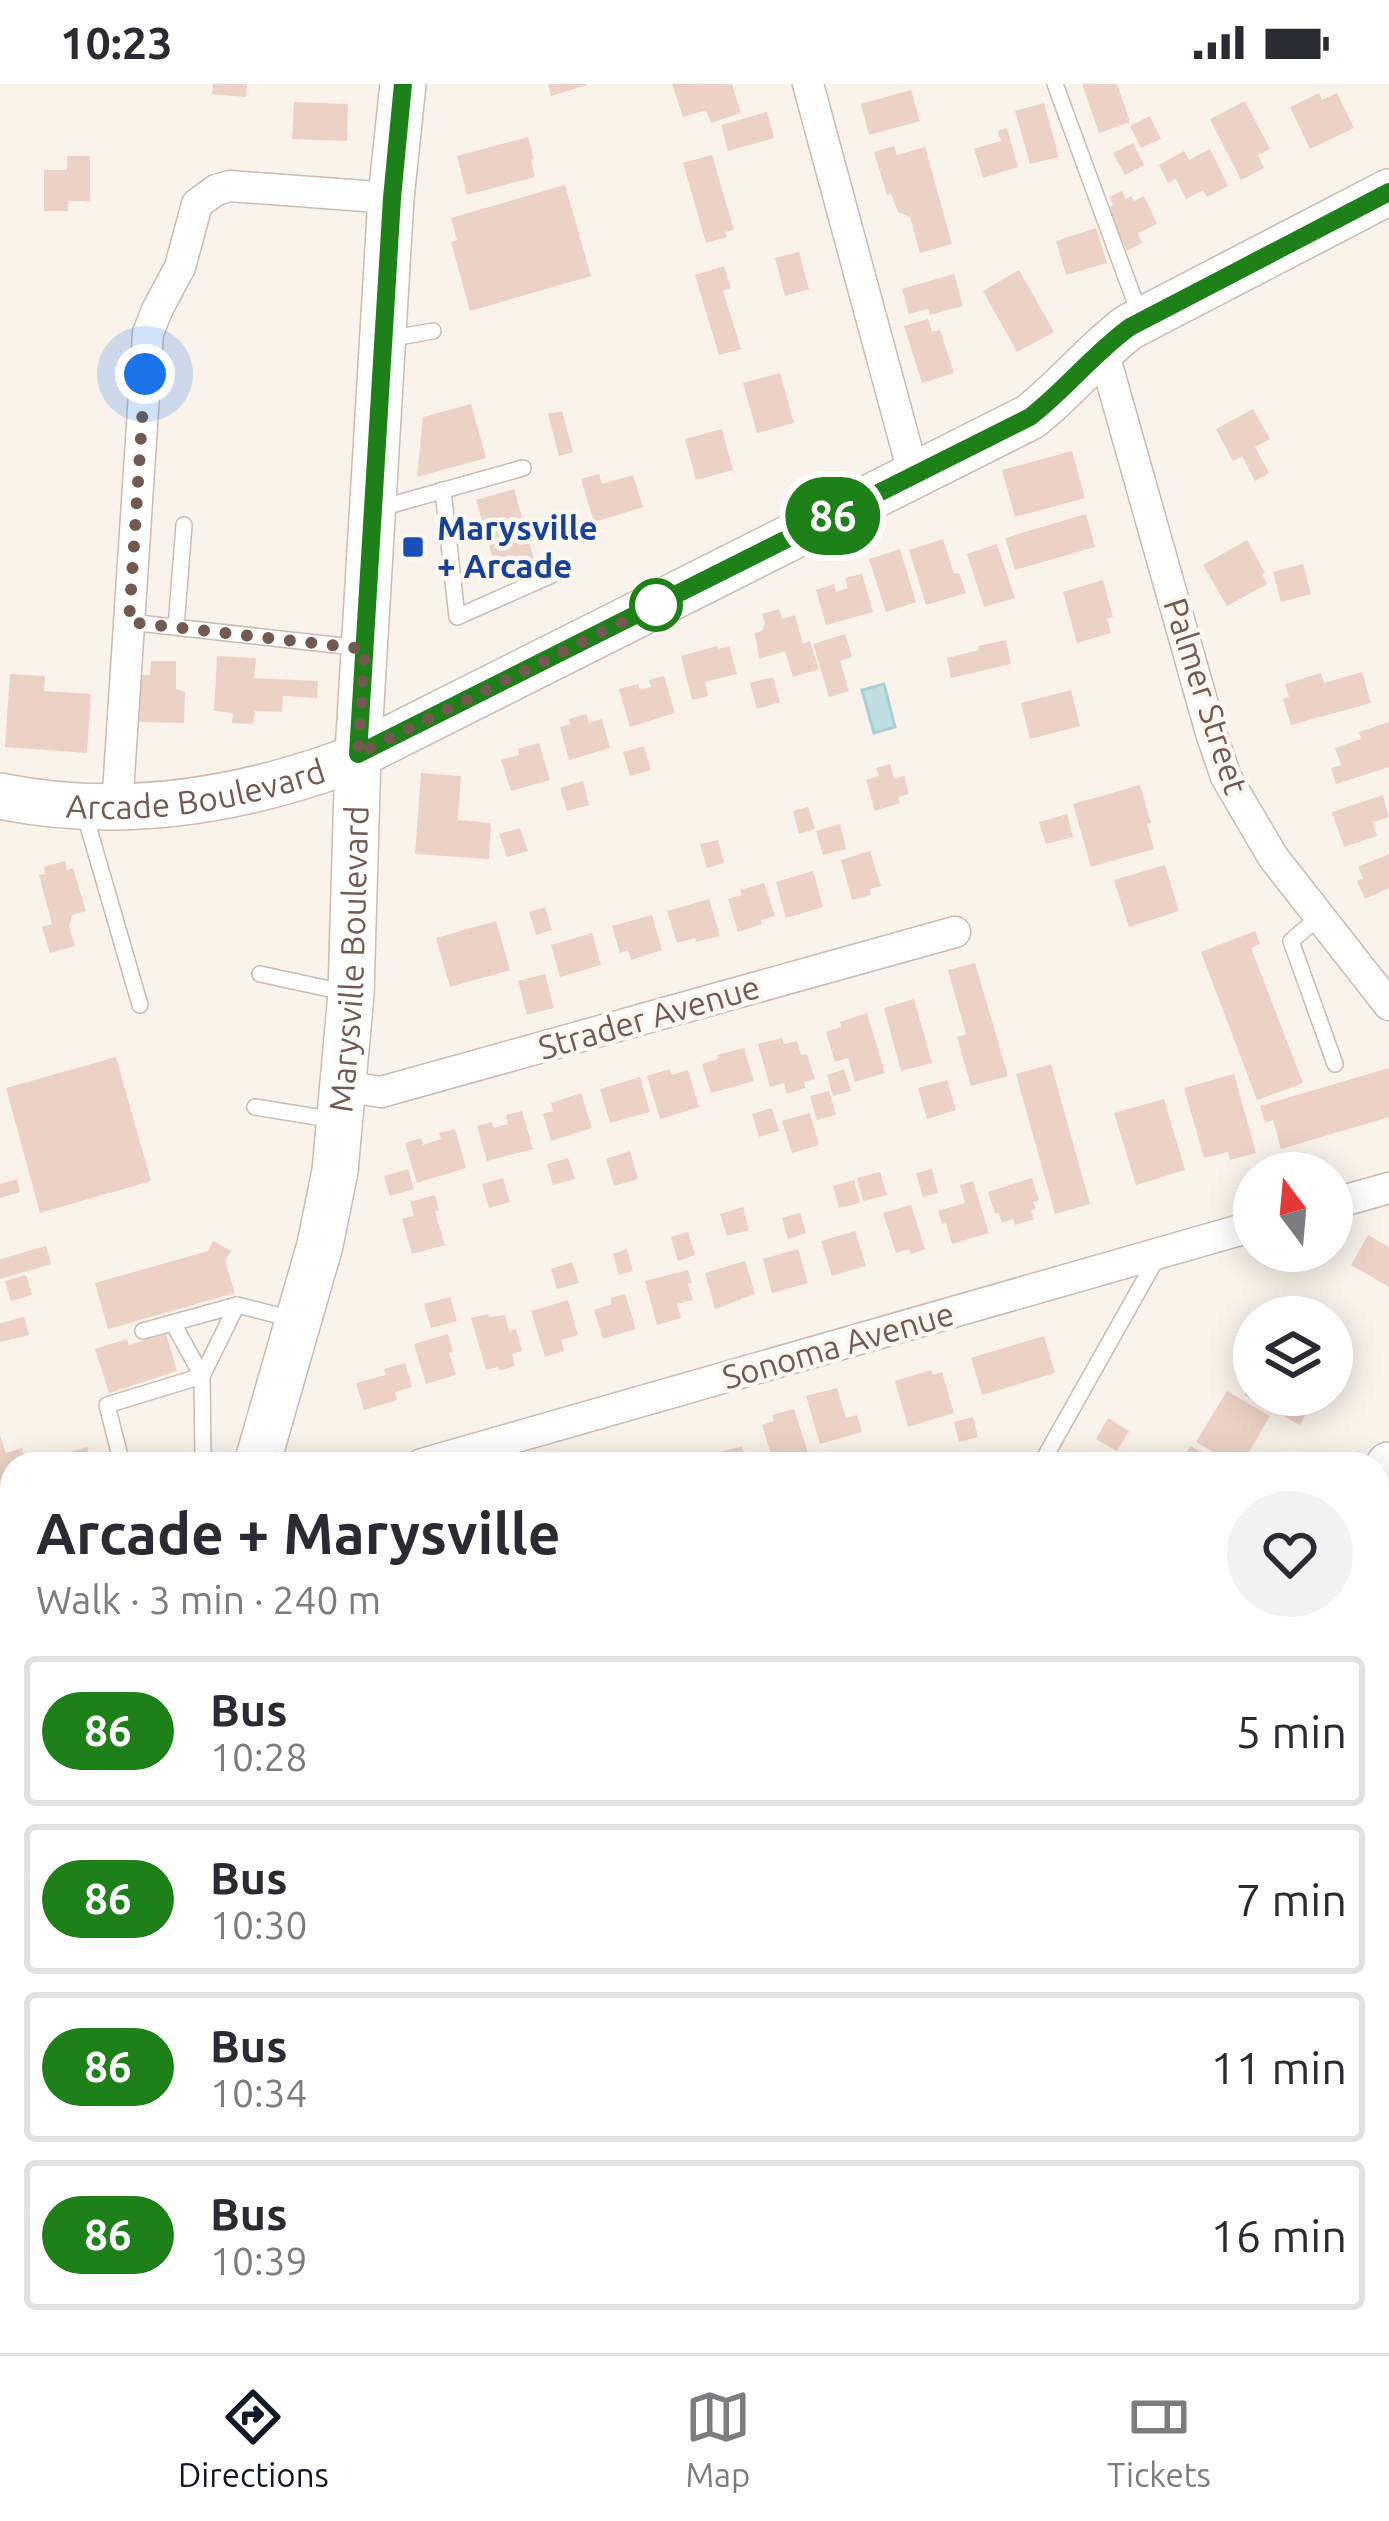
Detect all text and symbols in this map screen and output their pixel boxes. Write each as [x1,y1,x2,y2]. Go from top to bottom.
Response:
text: 10:23 [60,17,173,68]
your location [115,344,175,404]
line badge: 86 [779,477,887,555]
text: 86 [809,492,857,539]
place label: Marysville + Arcade [437,509,598,584]
marker: Marysville + Arcade [400,534,426,560]
unlabelled marker [631,580,681,630]
street label: Palmer Street [1157,593,1256,799]
street label: Arcade Boulevard [65,751,330,825]
street label: Marysville Boulevard [321,805,374,1114]
street label: Strader Avenue [534,967,764,1066]
north arrow [1233,1152,1353,1272]
map controls [1233,1152,1353,1416]
street label: Sonoma Avenue [718,1294,958,1395]
button: layers [1233,1296,1353,1416]
button: heart [1227,1491,1353,1617]
text: Arcade + Marysville [36,1501,561,1565]
text: Walk · 3 min · 240 m [36,1578,381,1621]
text: Bus [210,1684,287,1735]
text: 5 min [1236,1706,1347,1757]
text: 86 [84,1707,132,1754]
text: 10:28 [210,1735,308,1778]
text: Bus [210,1852,287,1903]
text: 7 min [1236,1874,1347,1925]
text: 86 [84,1875,132,1922]
text: 10:30 [210,1903,308,1946]
text: Bus [210,2020,287,2071]
text: 11 min [1210,2042,1347,2093]
text: 86 [84,2043,132,2090]
text: 10:34 [210,2071,308,2114]
text: Bus [210,2188,287,2239]
text: 16 min [1210,2210,1347,2261]
text: 86 [84,2211,132,2258]
text: 10:39 [210,2239,308,2282]
tab: Directions [178,2384,329,2493]
tab: Map [685,2384,751,2493]
tab: Tickets [1107,2384,1211,2493]

